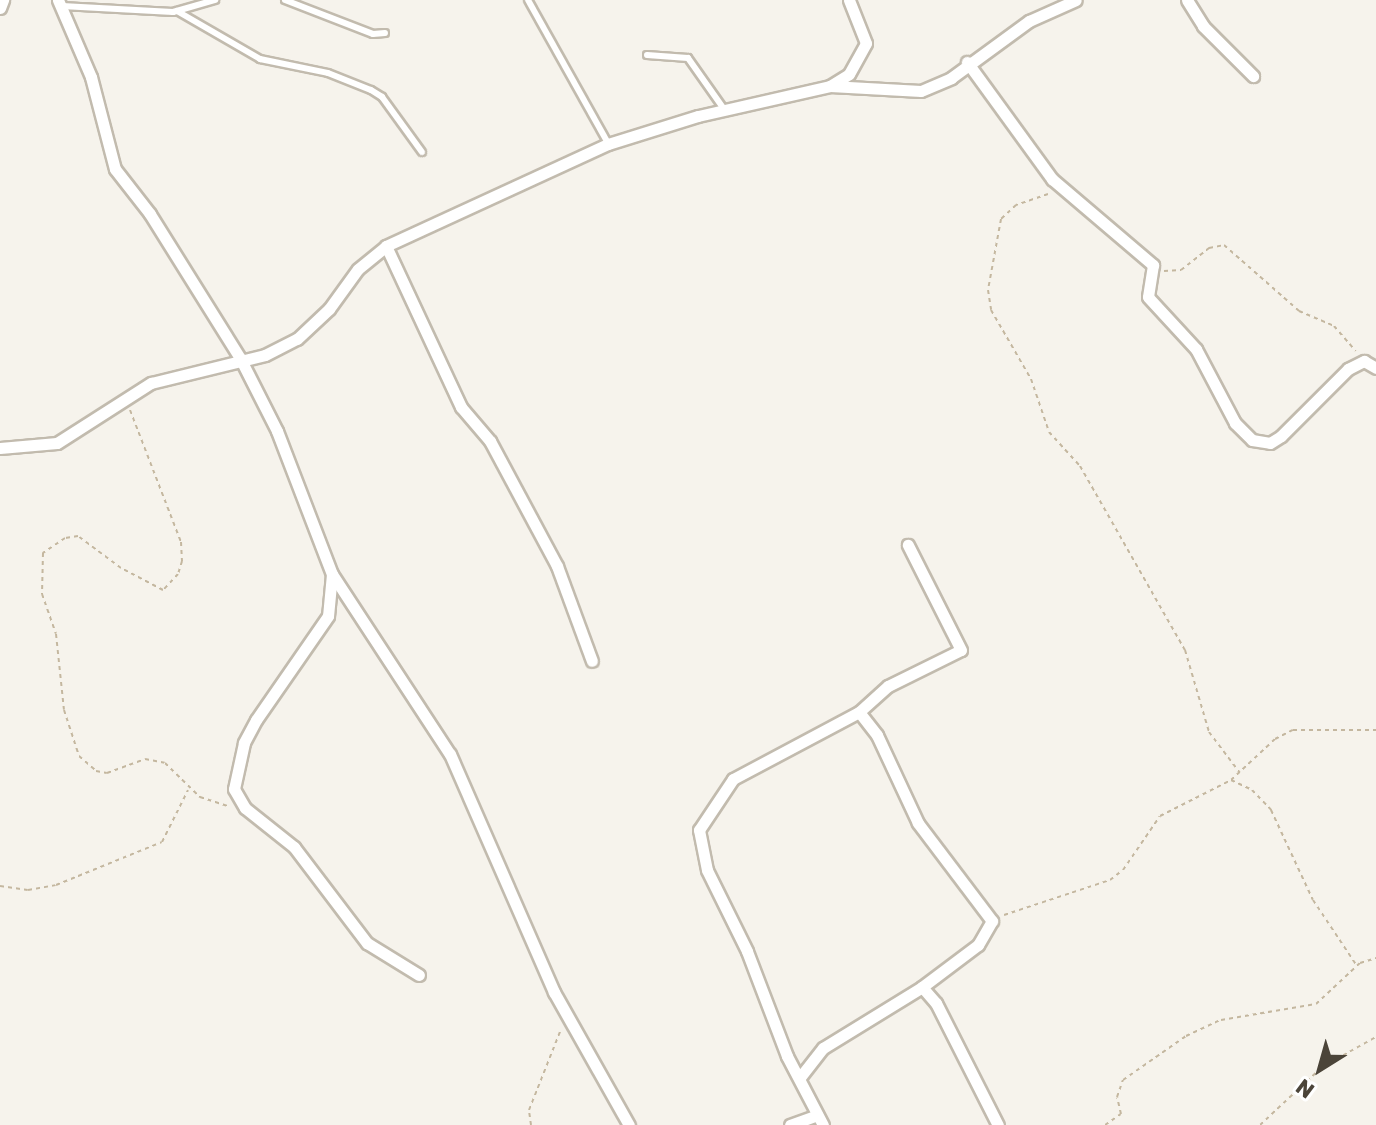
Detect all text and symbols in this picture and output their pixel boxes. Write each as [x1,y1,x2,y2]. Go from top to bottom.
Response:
north arrow [1280,1029,1360,1109]
text: N [1291,1073,1320,1104]

